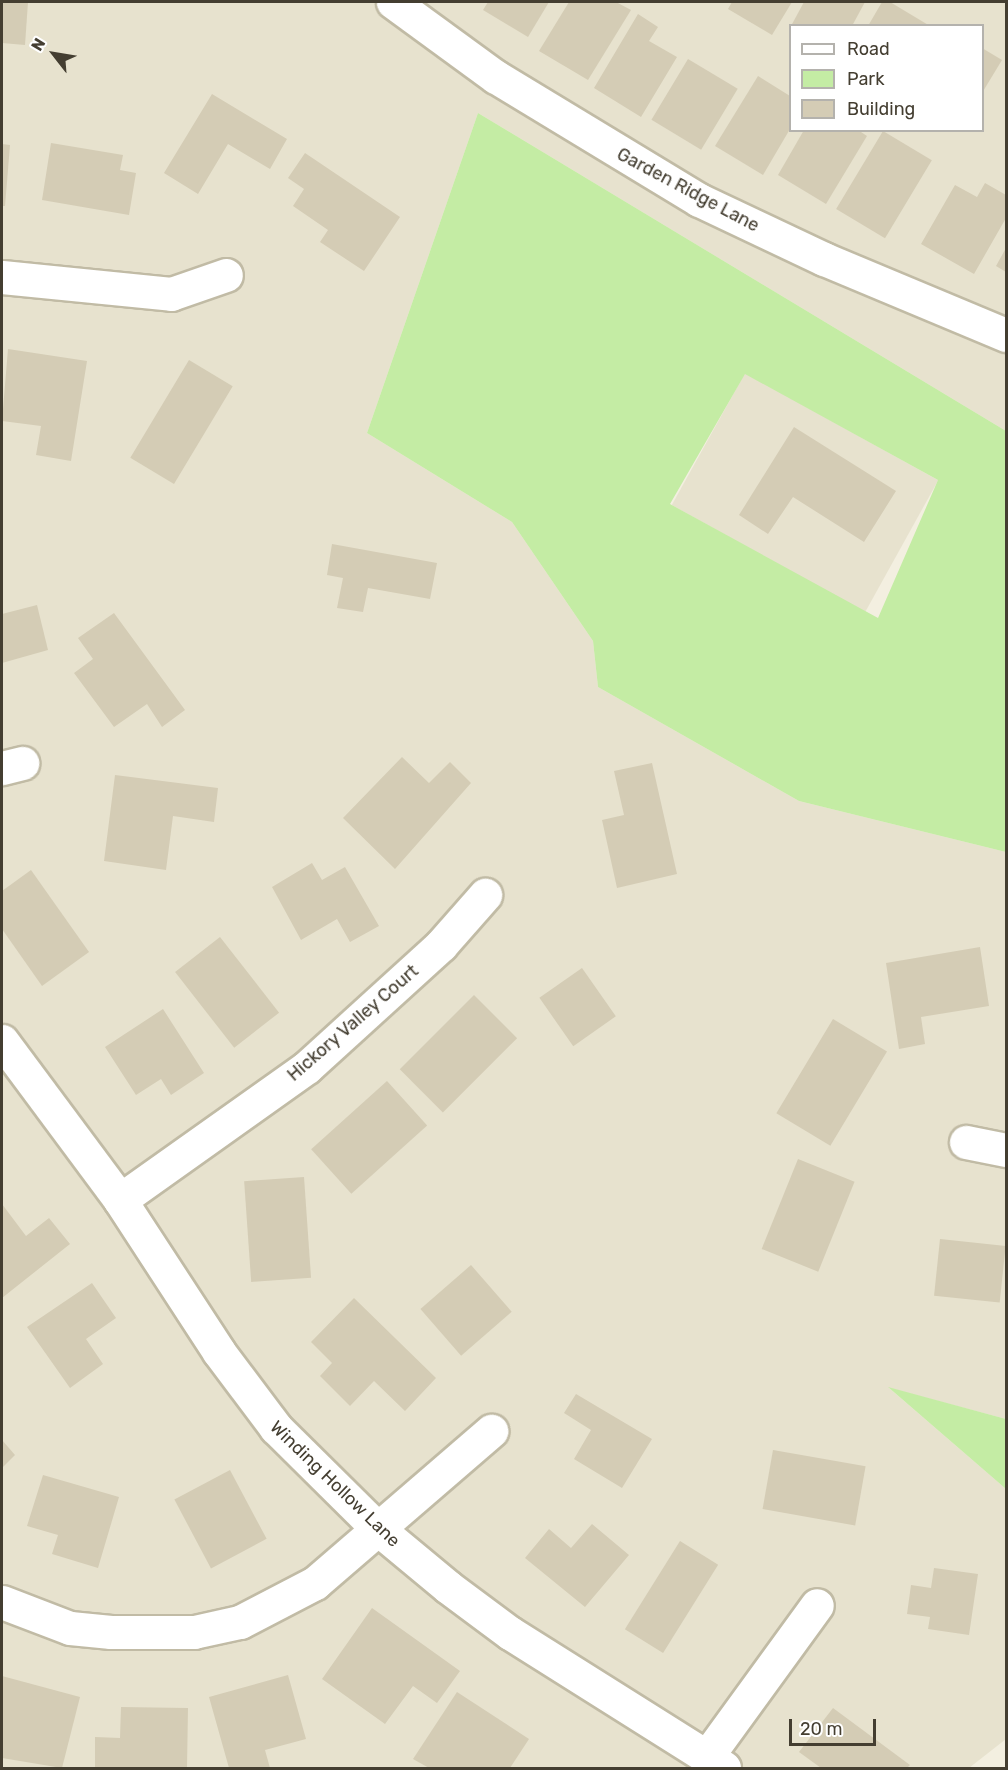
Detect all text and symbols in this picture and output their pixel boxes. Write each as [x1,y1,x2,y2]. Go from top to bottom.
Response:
north arrow [24,24,84,84]
legend [789,24,984,132]
text: N [27,35,49,54]
text: Road [847,38,890,60]
text: Park [847,68,884,90]
text: Building [847,98,915,120]
street label: Garden Ridge Lane [613,143,763,237]
street label: Hickory Valley Court [282,960,424,1086]
street label: Winding Hollow Lane [265,1416,405,1552]
scale bar [792,1707,879,1745]
text: 20 m [800,1718,842,1740]

